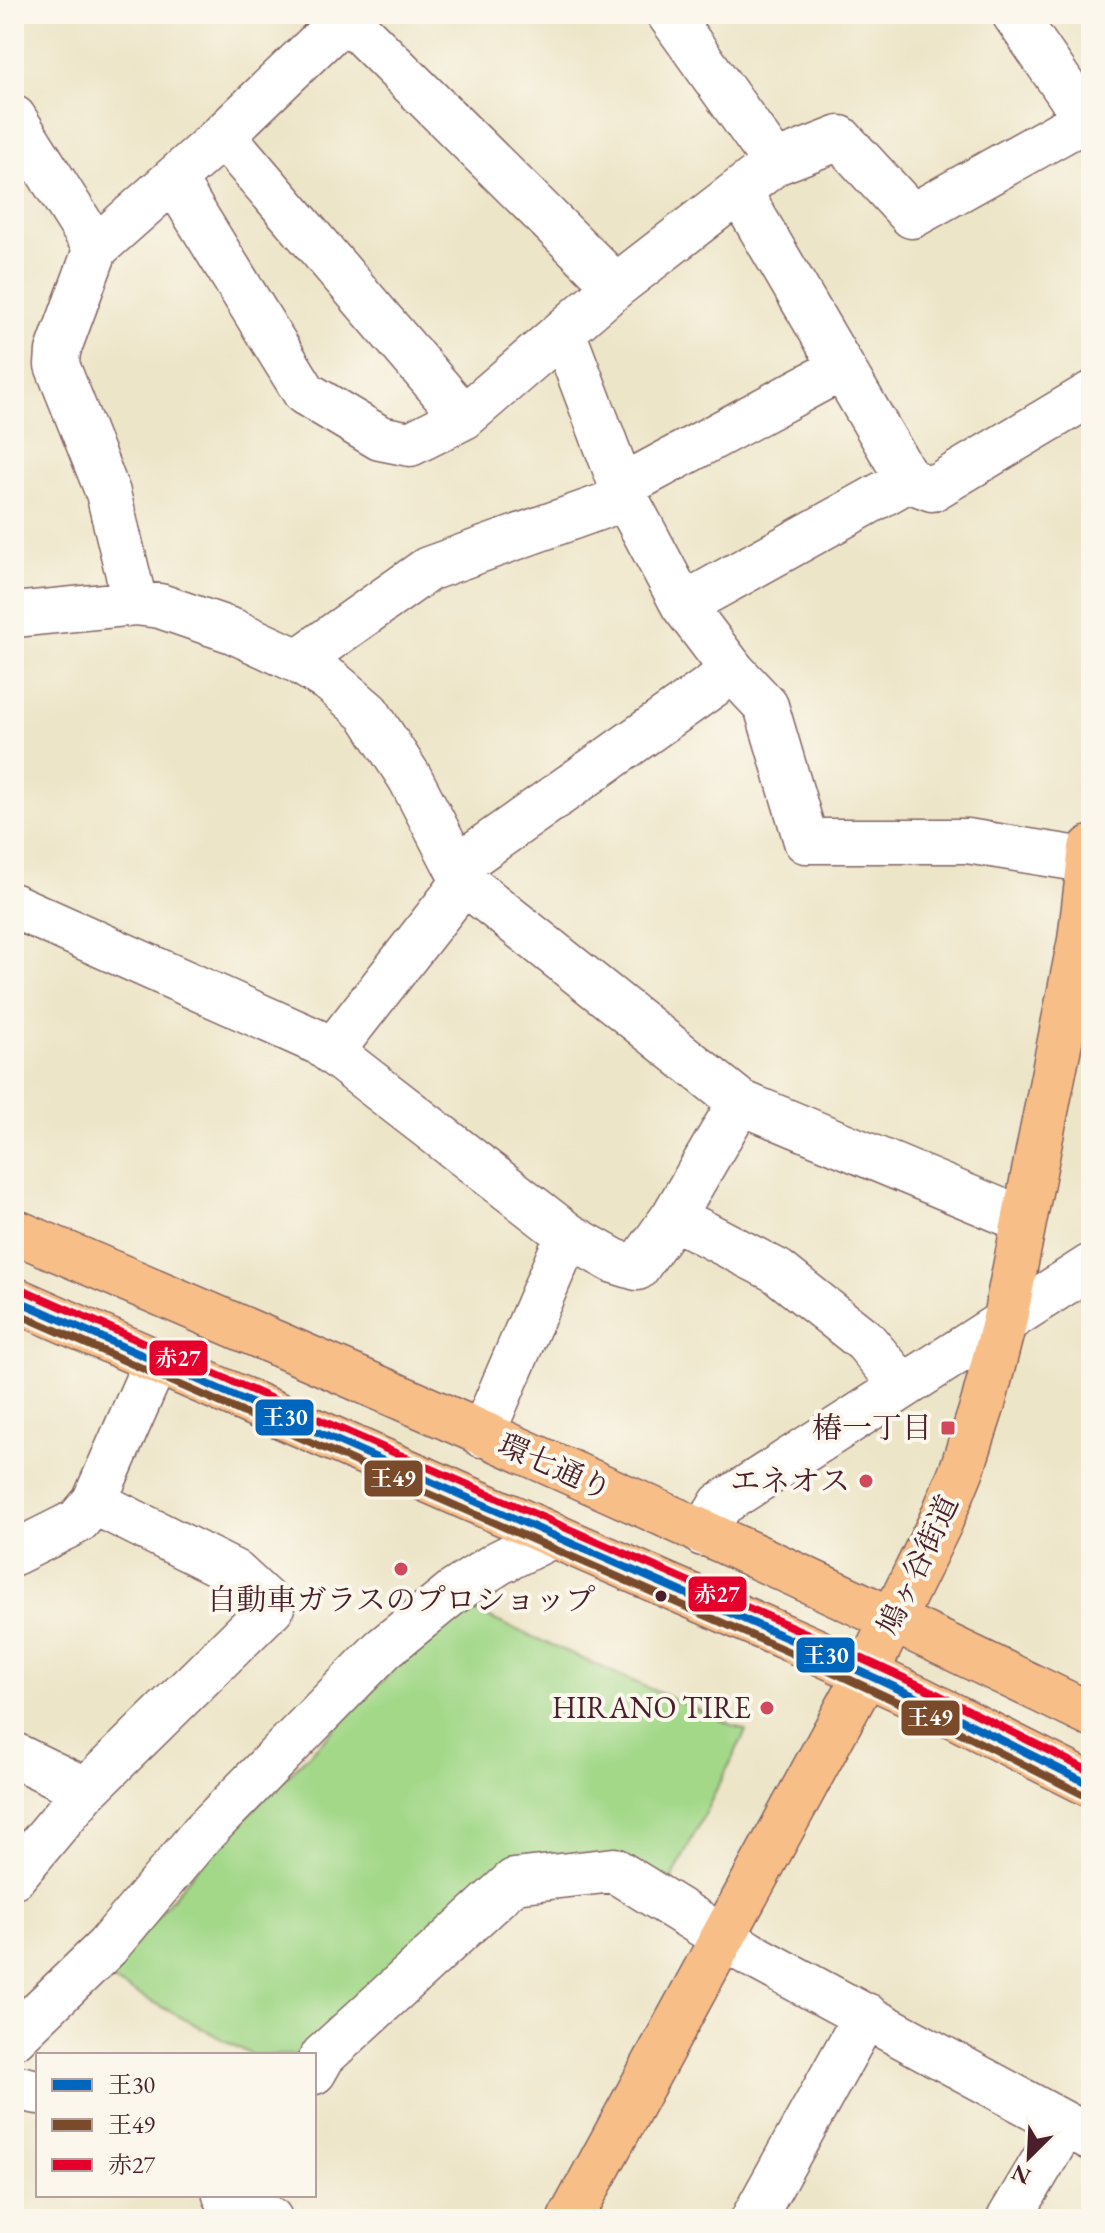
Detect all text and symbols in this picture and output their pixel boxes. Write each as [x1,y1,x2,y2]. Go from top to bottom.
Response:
line badge: 赤27 [148,1339,209,1377]
text: 赤27 [155,1344,201,1373]
line badge: 王30 [254,1398,315,1437]
text: 王30 [262,1403,308,1432]
place label: 椿一丁目 [812,1408,932,1447]
marker: 椿一丁目 [939,1419,957,1437]
street label: 環七通り [492,1424,618,1509]
line badge: 王49 [363,1459,424,1498]
place label: エネオス [730,1461,850,1500]
text: 王49 [370,1464,416,1493]
marker: エネオス [857,1472,875,1490]
street label: 鳩ヶ谷街道 [868,1489,967,1641]
marker: 自動車ガラスのプロショップ [392,1560,410,1578]
line badge: 赤27 [687,1575,748,1613]
place label: 自動車ガラスのプロショップ [207,1580,595,1619]
text: 赤27 [694,1580,740,1609]
unlabelled marker [653,1588,669,1604]
line badge: 王30 [795,1636,856,1674]
text: 王30 [803,1641,849,1670]
place label: HIRANO TIRE [552,1688,751,1727]
marker: HIRANO TIRE [758,1699,776,1717]
line badge: 王49 [900,1699,961,1737]
text: 王49 [907,1703,953,1732]
legend [36,2053,316,2197]
text: 王30 [108,2069,155,2100]
text: 王49 [108,2109,156,2140]
north arrow [989,2117,1069,2197]
text: 赤27 [108,2149,156,2180]
text: N [1007,2158,1035,2192]

